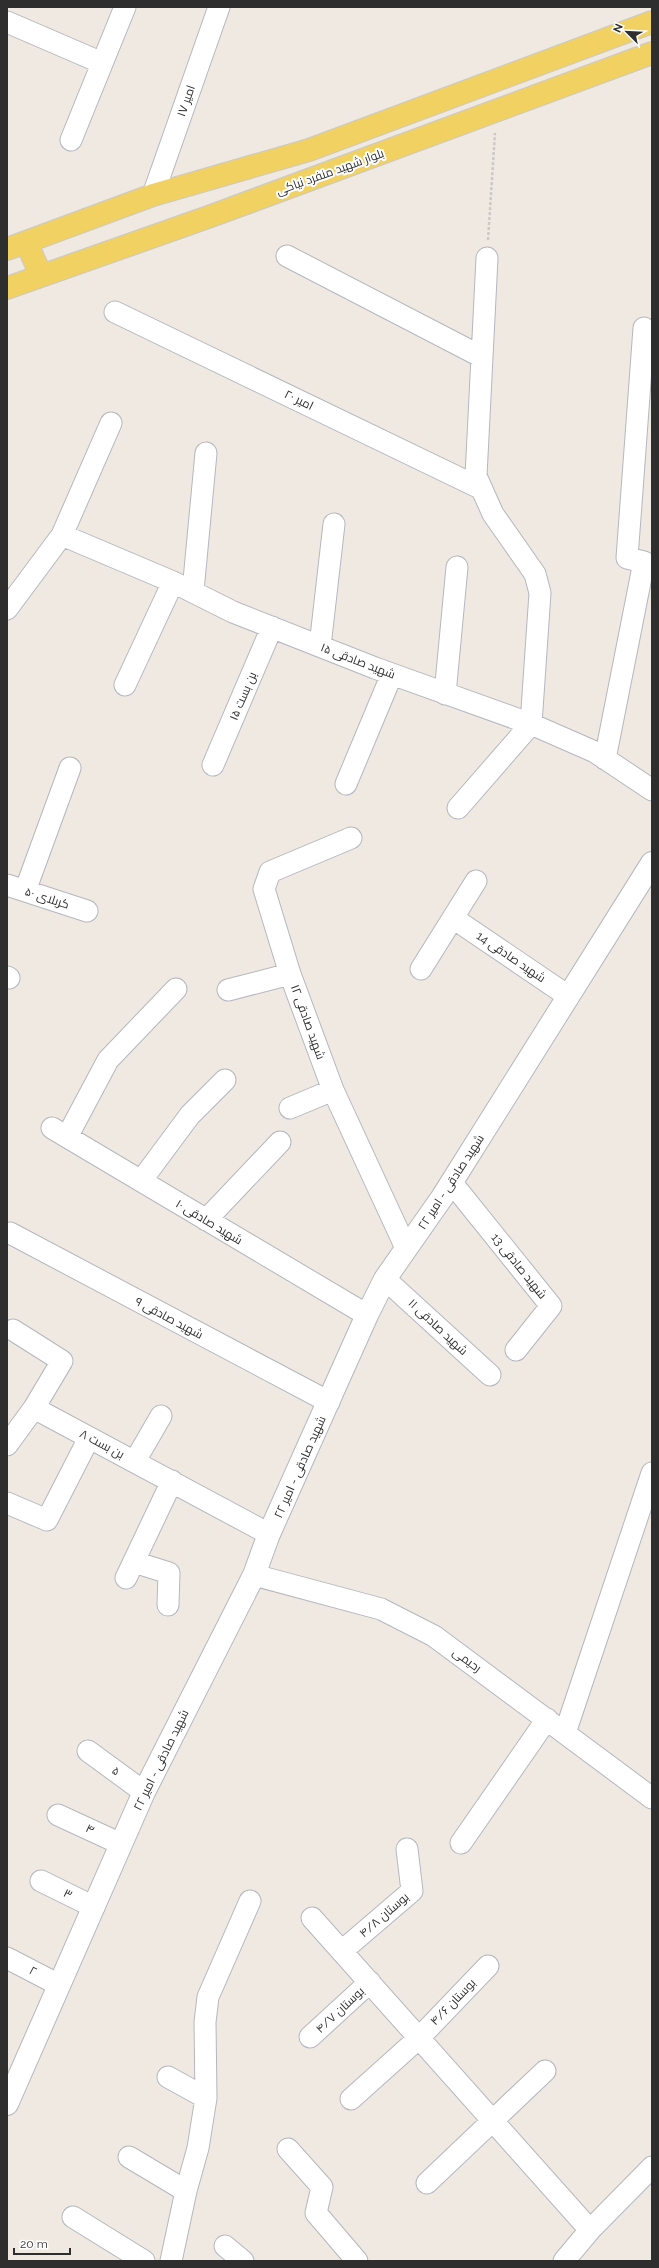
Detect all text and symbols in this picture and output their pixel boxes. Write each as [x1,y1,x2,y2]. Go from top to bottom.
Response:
north arrow [607,12,647,52]
text: N [611,22,626,35]
street label: امیر ۱۷ [174,83,198,119]
street label: بلوار شهید منفرد نیاکی [274,146,386,198]
street label: امیر ۲۰ [282,387,316,413]
street label: شهید صادقی ۱۵ [319,640,397,682]
street label: بن بست ۱۵ [227,670,259,722]
street label: کربلای ۵۰ [23,884,71,912]
street label: شهید صادقی 14 [474,929,548,985]
street label: شهید صادقی ۱۲ [288,983,328,1061]
street label: شهید صادقی - امیر ۲۲ [415,1132,487,1232]
street label: شهید صادقی ۱۰ [173,1197,245,1247]
street label: شهید صادقی 13 [488,1230,550,1302]
street label: شهید صادقی ۹ [133,1294,205,1342]
street label: شهید صادقی ۱۱ [405,1296,471,1358]
street label: شهید صادقی - امیر ۲۲ [271,1414,329,1520]
street label: بن بست ۸ [77,1426,127,1462]
street label: رحیمی [450,1645,484,1675]
street label: شهید صادقی - امیر ۲۲ [130,1707,192,1813]
street label: ۵ [109,1763,123,1779]
street label: ۴ [83,1821,97,1837]
street label: ۳ [61,1886,75,1902]
street label: بوستان ۴/۸ [356,1890,412,1940]
street label: ۲ [27,1963,39,1979]
street label: بوستان ۴/۶ [427,1976,479,2028]
street label: بوستان ۴/۷ [313,1984,367,2036]
scale bar [14,2230,70,2256]
text: 20 m [20,2237,48,2251]

